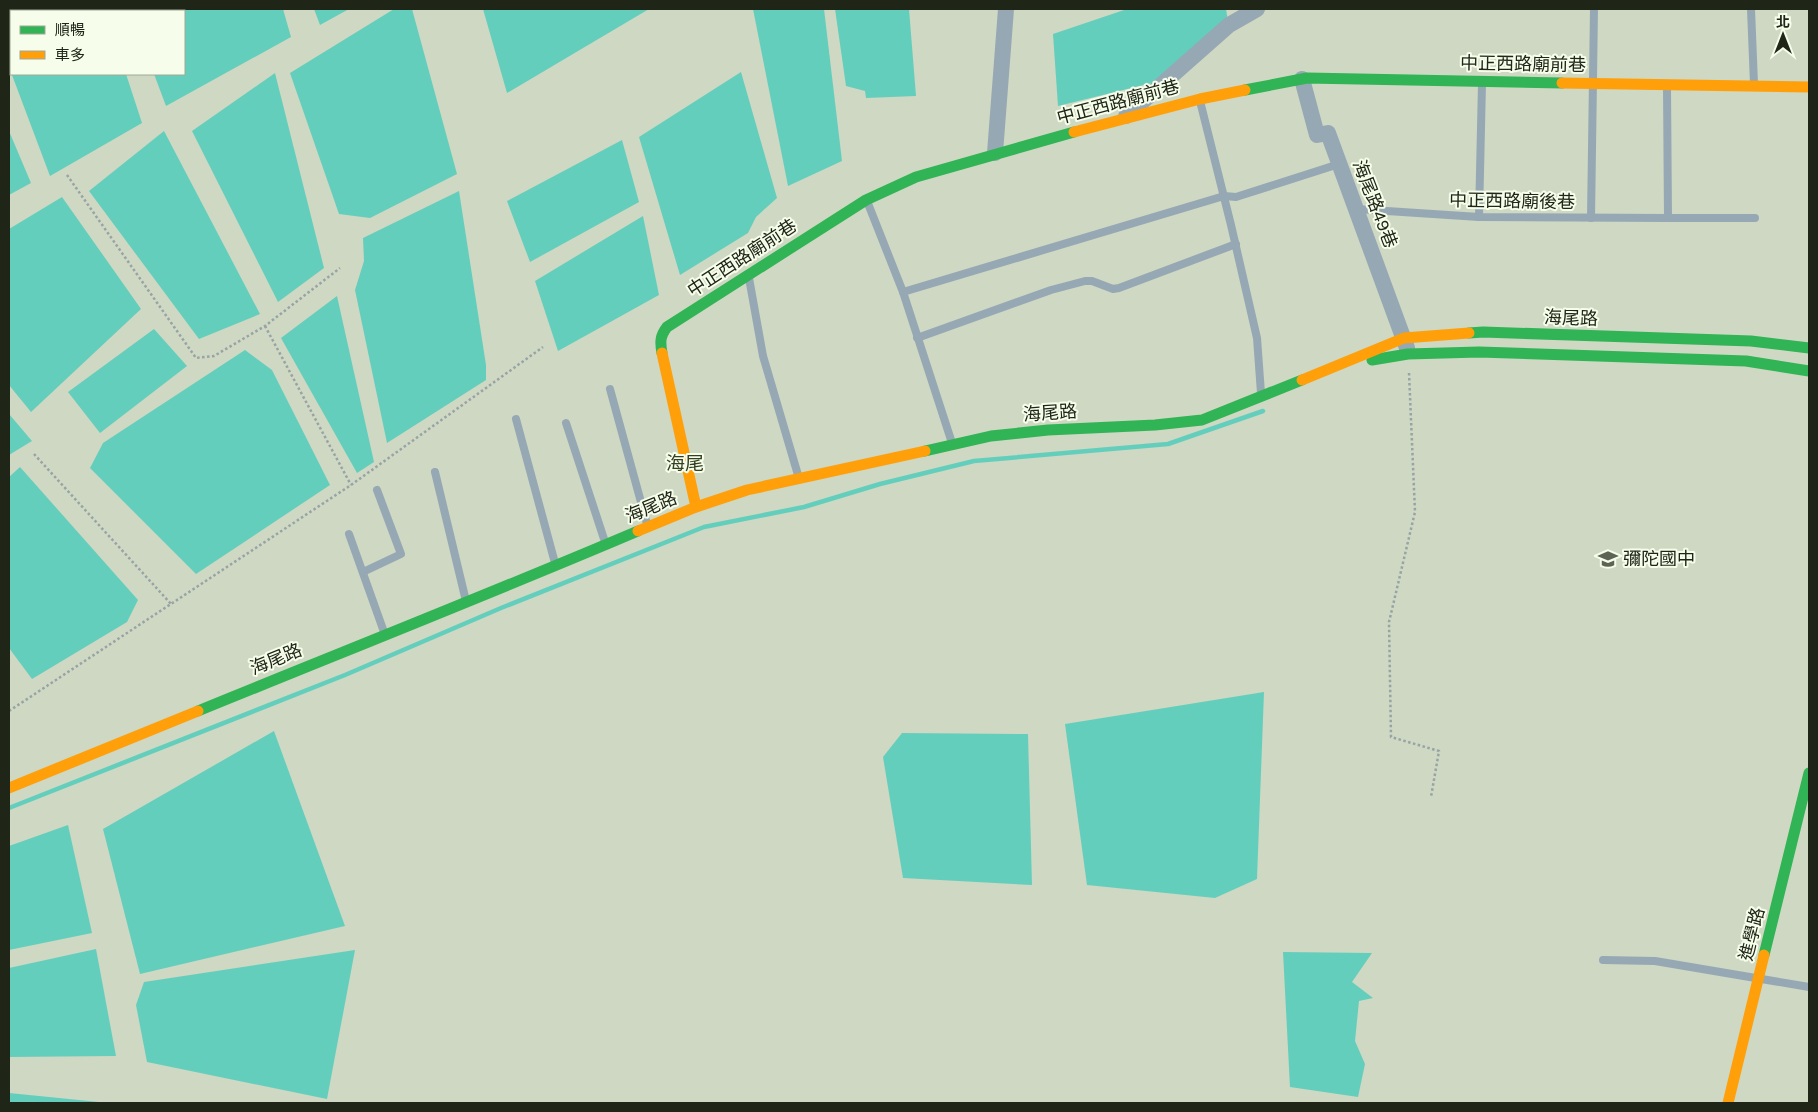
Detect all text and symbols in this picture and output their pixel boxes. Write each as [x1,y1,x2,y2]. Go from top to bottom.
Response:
legend [10,10,185,75]
north arrow [1758,10,1808,60]
text: 北 [1776,14,1790,31]
text: 順暢 [55,21,85,39]
text: 車多 [55,46,85,64]
street label: 中正西路廟前巷 [1460,52,1586,76]
street label: 中正西路廟前巷 [1054,75,1182,129]
street label: 海尾路49巷 [1348,157,1402,251]
street label: 中正西路廟後巷 [1449,189,1575,213]
street label: 中正西路廟前巷 [683,214,801,302]
street label: 海尾路 [1544,306,1598,330]
street label: 海尾路 [1022,400,1078,426]
district label: 海尾 [666,453,704,475]
street label: 海尾路 [622,487,680,527]
school or university icon: 彌陀國中 [1597,548,1619,570]
place label: 彌陀國中 [1623,548,1695,570]
street label: 海尾路 [247,639,305,679]
street label: 進學路 [1735,905,1769,963]

